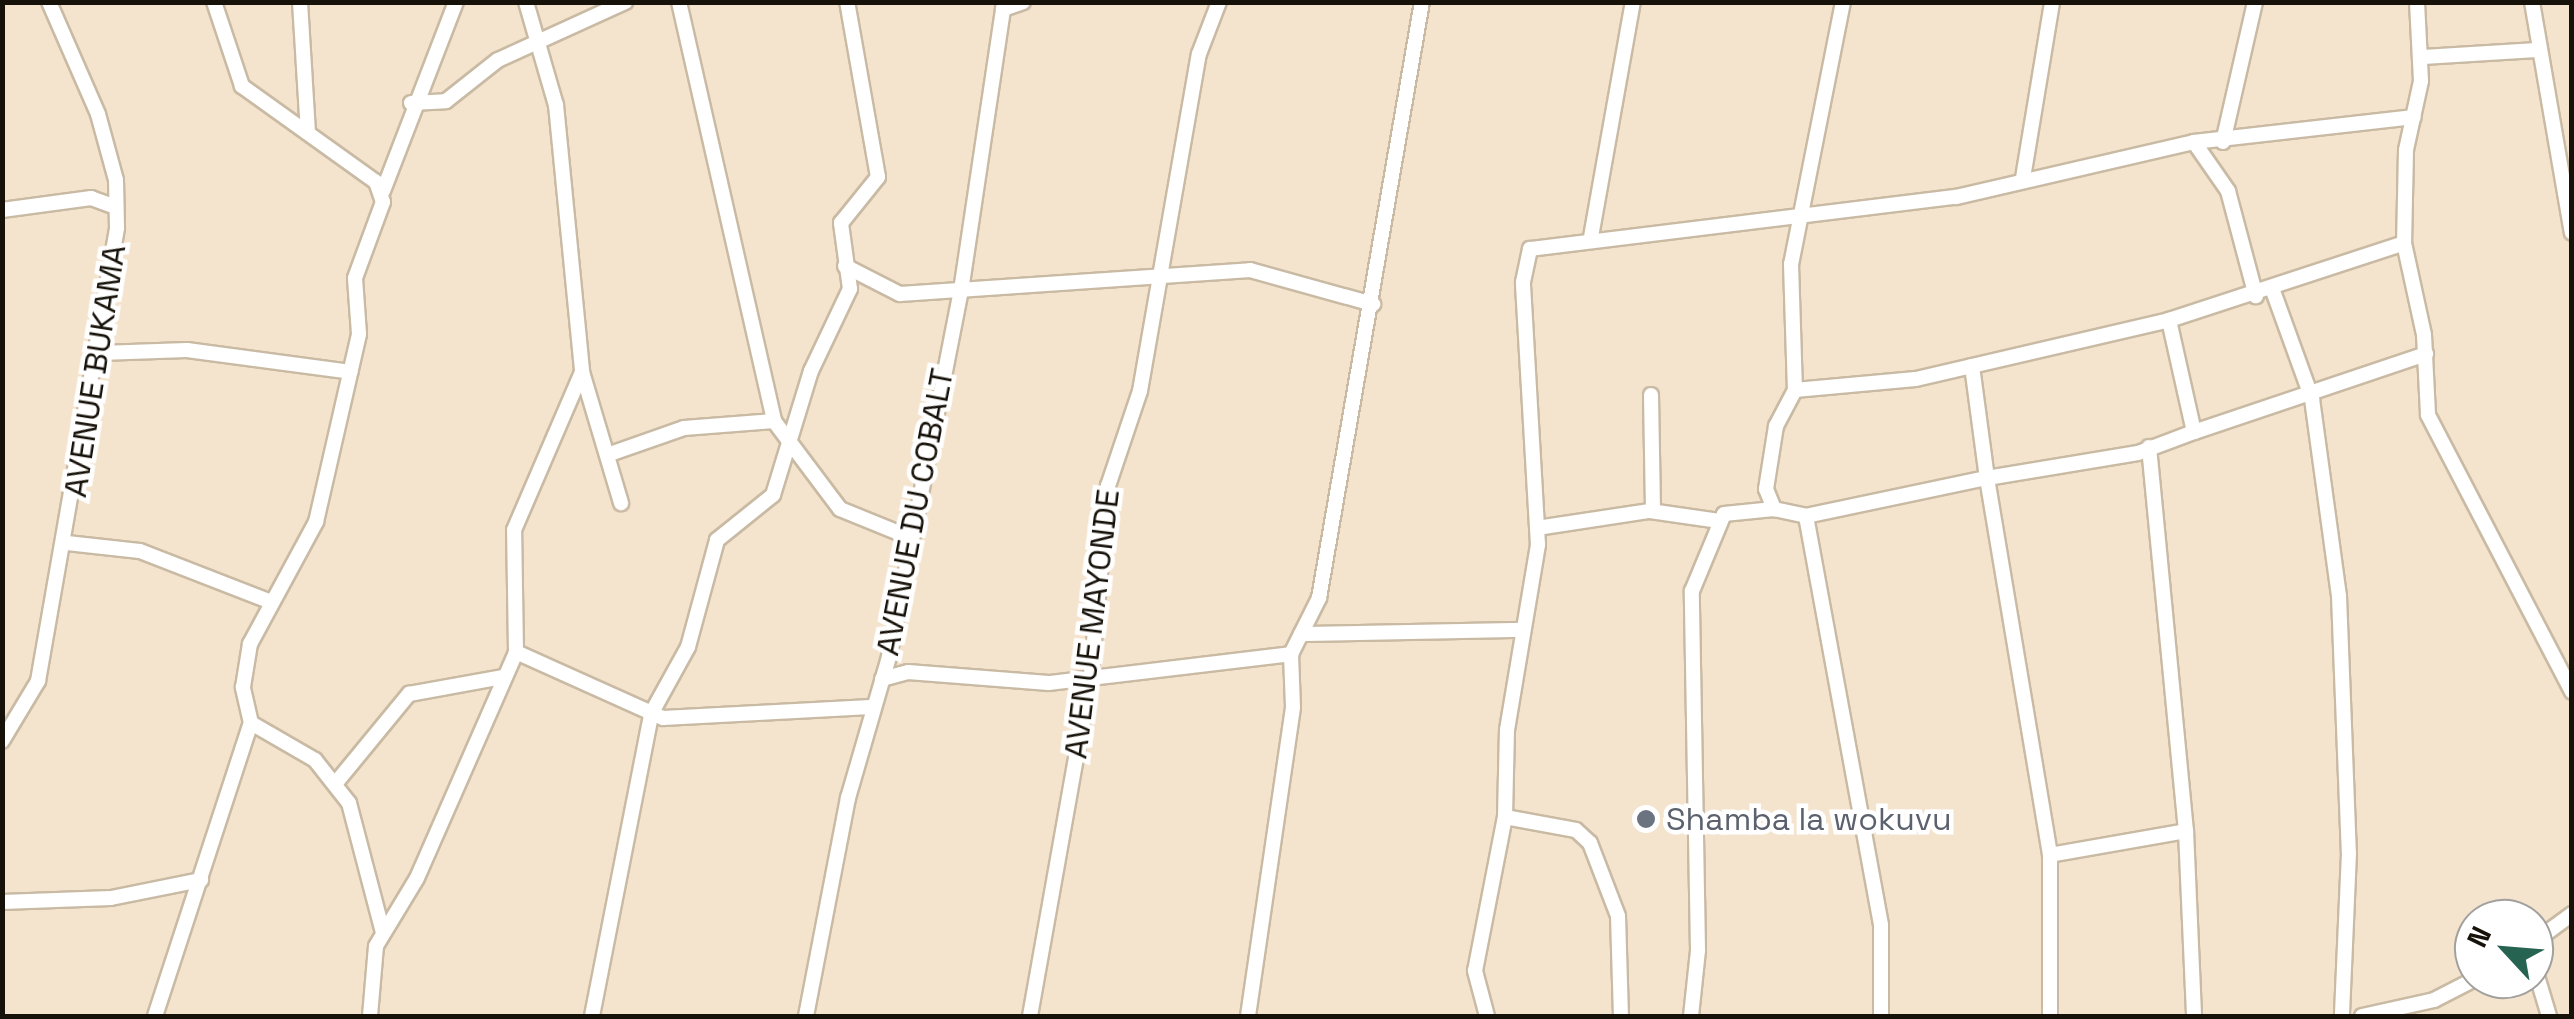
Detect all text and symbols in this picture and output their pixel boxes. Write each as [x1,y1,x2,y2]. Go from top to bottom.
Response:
street label: AVENUE BUKAMA [56,242,134,500]
street label: AVENUE DU COBALT [868,365,962,659]
street label: AVENUE MAYONDE [1056,487,1128,761]
place label: Shamba la wokuvu [1666,800,1952,838]
marker: Shamba la wokuvu [1635,808,1657,830]
north arrow [2454,899,2554,999]
text: N [2459,920,2499,953]

